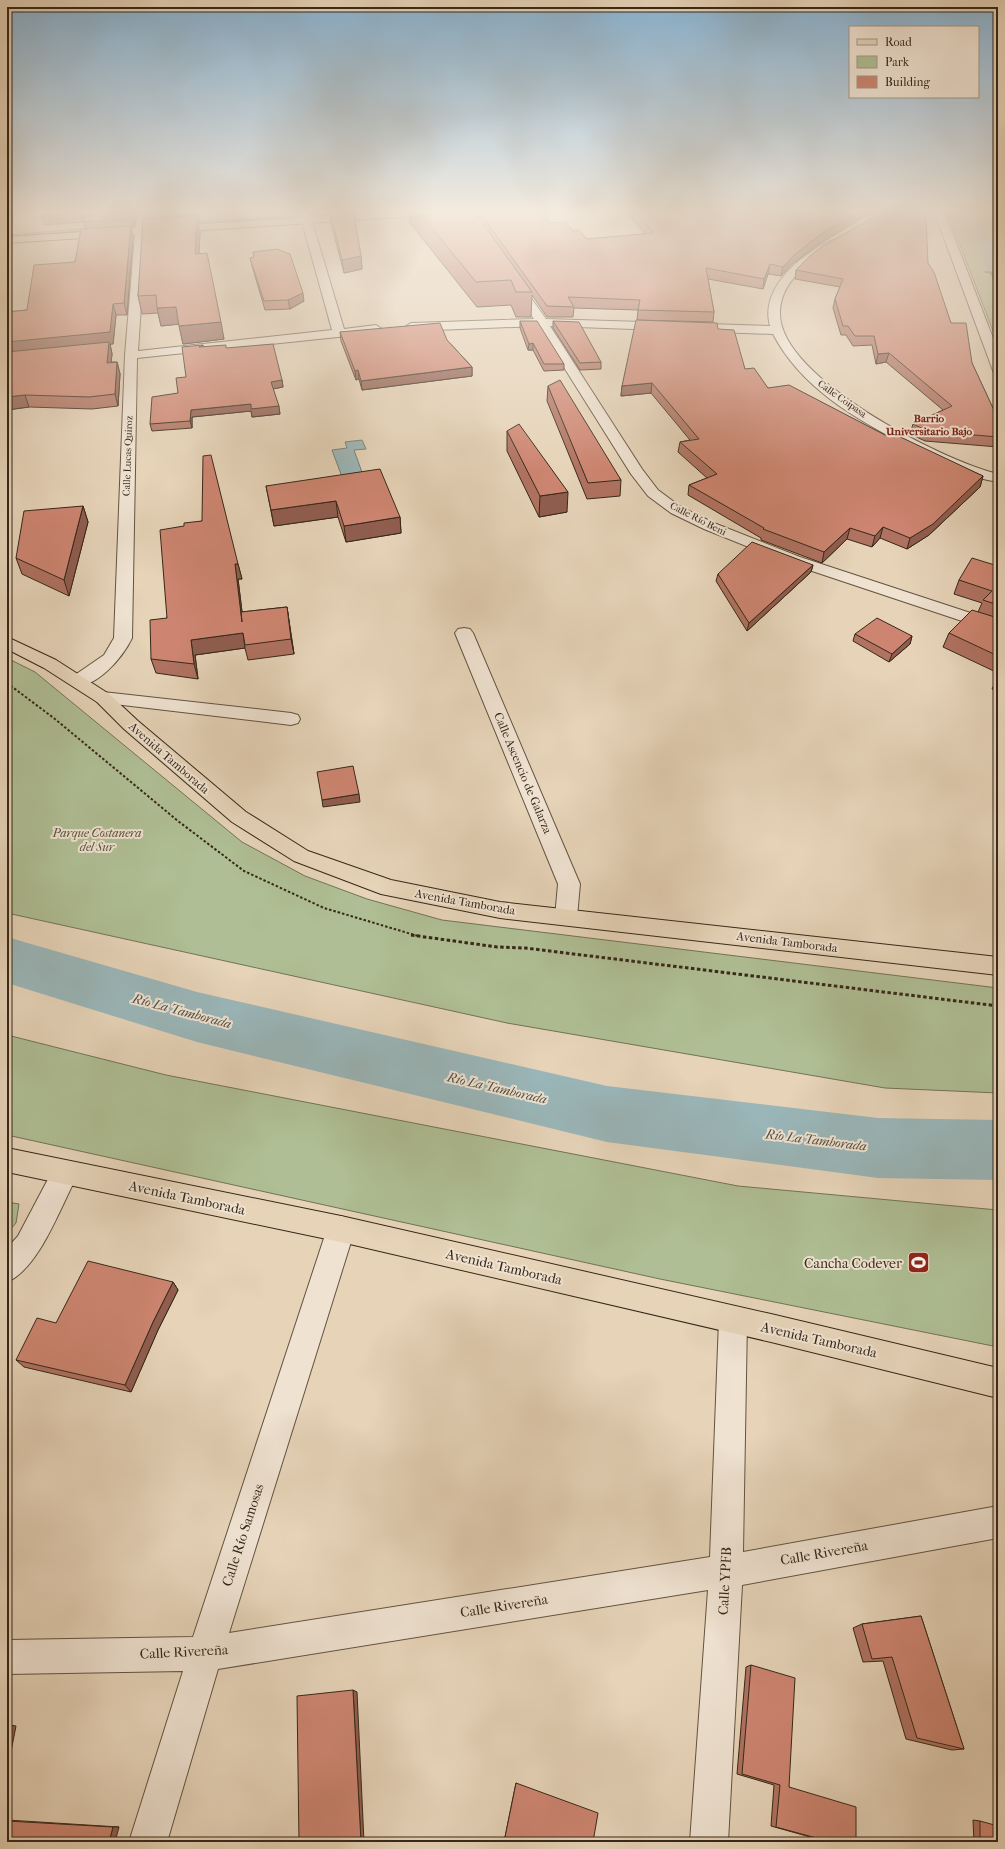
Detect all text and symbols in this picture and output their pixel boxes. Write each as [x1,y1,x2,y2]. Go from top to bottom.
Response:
legend [849,26,979,98]
text: Road [885,35,912,49]
text: Park [885,55,910,69]
text: Building [885,75,930,89]
street label: Calle Coipasa [815,378,869,420]
district label: Barrio Universitario Bajo [885,412,972,438]
street label: Calle Lucas Quiroz [121,415,135,496]
street label: Calle Río Beni [668,500,728,538]
street label: Calle Ascencio de Galarza [491,710,555,836]
street label: Avenida Tamborada [125,719,212,797]
park label: Parque Costanera del Sur [52,826,141,854]
street label: Avenida Tamborada [413,886,517,918]
street label: Avenida Tamborada [735,929,839,955]
water label: Río La Tamborada [130,990,233,1031]
water label: Río La Tamborada [445,1069,548,1107]
water label: Río La Tamborada [764,1126,868,1154]
street label: Avenida Tamborada [126,1177,247,1219]
street label: Avenida Tamborada [443,1245,564,1289]
sports icon: Cancha Codever [905,1250,931,1276]
place label: Cancha Codever [804,1255,902,1272]
street label: Avenida Tamborada [758,1318,879,1362]
street label: Calle Río Samosas [218,1482,268,1588]
street label: Calle Rivereña [779,1537,870,1569]
street label: Calle YPFB [715,1546,735,1616]
street label: Calle Rivereña [459,1591,550,1621]
street label: Calle Rivereña [139,1641,229,1663]

